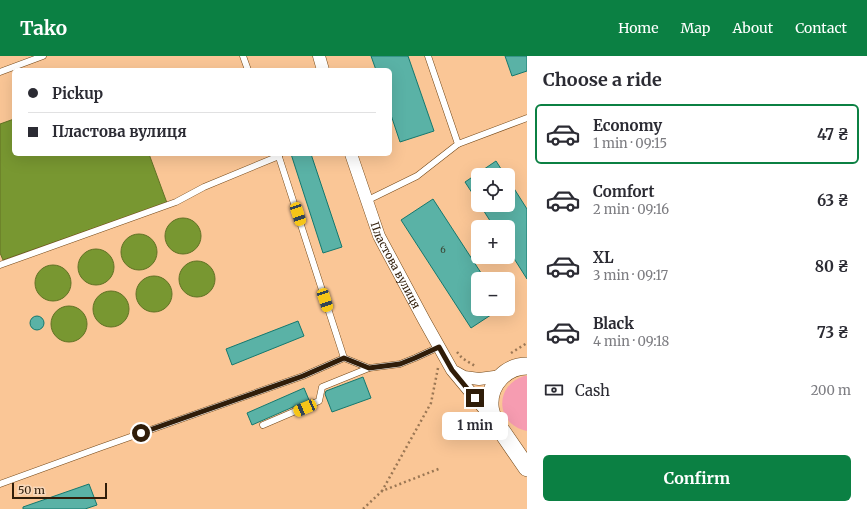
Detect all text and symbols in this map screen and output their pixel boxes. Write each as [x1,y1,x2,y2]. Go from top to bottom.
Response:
text: Tako [20,16,67,40]
text: Home [618,19,659,37]
text: Map [681,19,710,37]
text: About [732,19,773,37]
text: Contact [795,19,847,37]
text: Choose a ride [543,68,662,91]
text: Pickup [52,84,103,103]
icon: car [545,116,581,152]
text: Economy [593,116,662,135]
text: Пластова вулиця [52,122,187,141]
text: 47 ₴ [817,125,849,144]
text: 1 min · 09:15 [593,135,667,152]
map controls [471,168,515,316]
button: locate [471,168,515,212]
icon: car [545,182,581,218]
text: Comfort [593,182,654,201]
text: 63 ₴ [817,191,849,210]
car [289,201,307,227]
text: 2 min · 09:16 [593,201,669,218]
street label: Пластова вулиця [368,220,424,311]
button: + [471,220,515,264]
house number: 6 [440,244,446,255]
icon: car [545,248,581,284]
text: XL [593,248,614,267]
text: 80 ₴ [815,257,849,276]
text: 3 min · 09:17 [593,267,668,284]
button: − [471,272,515,316]
car [316,287,334,313]
icon: car [545,314,581,350]
text: Black [593,314,634,333]
text: 73 ₴ [817,323,849,342]
text: 4 min · 09:18 [593,333,669,350]
icon: cash [543,379,565,401]
text: Cash [575,381,610,400]
text: 200 m [811,382,851,399]
route end [466,389,484,407]
car [292,398,318,418]
callout: 1 min [442,412,508,440]
text: 1 min [457,417,493,434]
route start [132,424,150,442]
button: Confirm [543,455,851,501]
scale bar [12,481,107,500]
text: 50 m [18,483,45,497]

